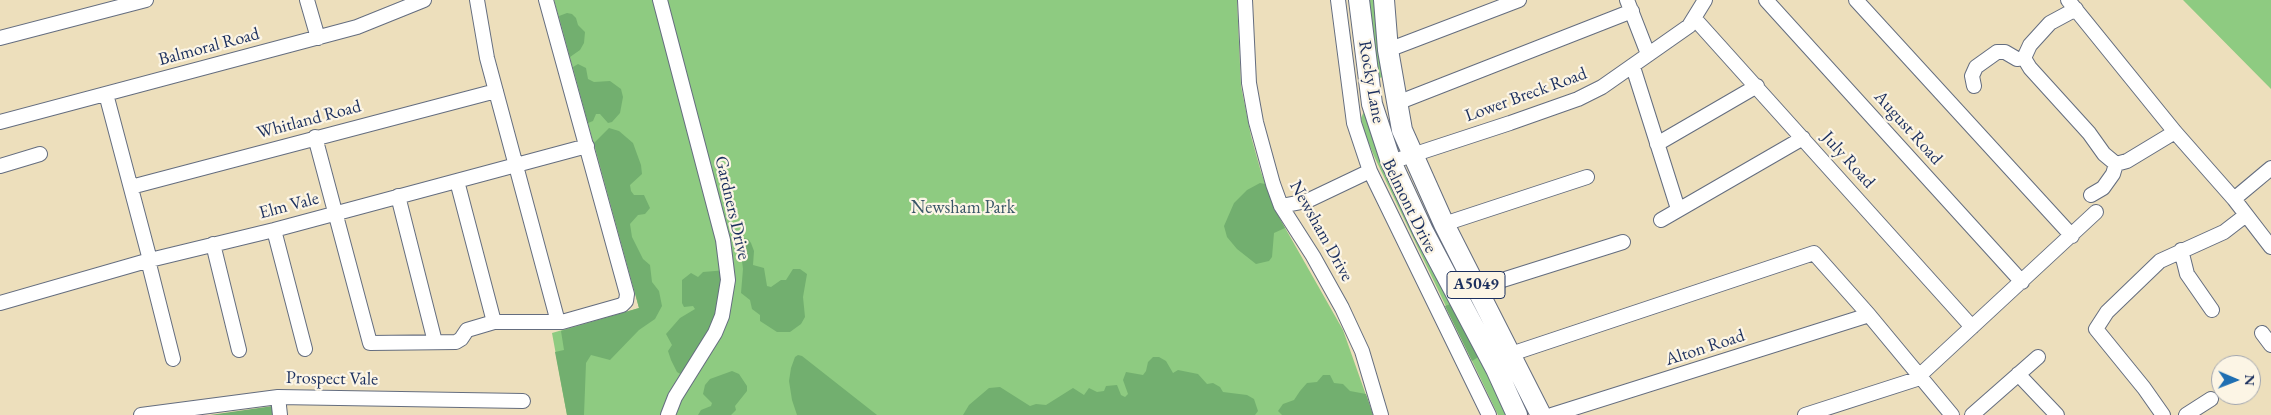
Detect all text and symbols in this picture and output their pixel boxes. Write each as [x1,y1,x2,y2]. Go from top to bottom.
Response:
street label: Balmoral Road [156,23,262,71]
street label: Rocky Lane [1353,39,1389,125]
street label: Lower Breck Road [1462,63,1590,127]
street label: August Road [1869,87,1947,169]
street label: Whitland Road [254,96,364,144]
street label: July Road [1817,127,1879,193]
street label: Gardners Drive [710,154,754,262]
street label: Belmont Drive [1377,155,1441,257]
street label: Newsham Drive [1284,177,1358,285]
street label: Elm Vale [257,188,321,224]
park label: Newsham Park [911,197,1015,219]
road number: A5049 [1447,272,1505,298]
street label: Alton Road [1663,325,1747,371]
north arrow [2211,355,2261,405]
street label: Prospect Vale [286,367,378,391]
text: N [2241,374,2259,386]

